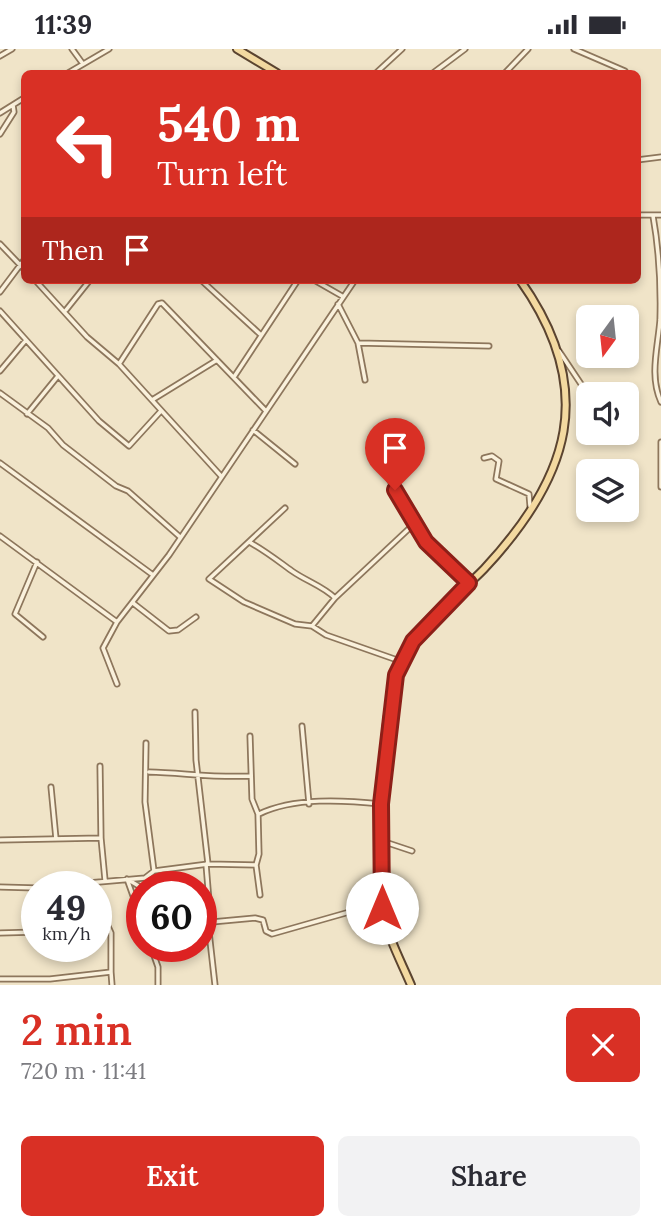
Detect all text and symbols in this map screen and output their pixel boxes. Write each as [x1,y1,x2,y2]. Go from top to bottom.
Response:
text: 11:39 [35,8,92,41]
text: 540 m [157,92,300,154]
icon: left [42,98,133,189]
text: Turn left [157,153,287,194]
icon: arrive [118,231,156,269]
text: Then [42,234,104,267]
north arrow [576,305,639,367]
map controls [576,305,639,522]
button: sound [576,382,639,445]
pin [365,418,425,490]
icon: arrive [376,429,414,467]
button: layers [576,459,639,522]
speed limit sign: 60 [126,871,217,962]
position arrow [345,871,419,945]
text: 49 [47,885,86,930]
text: km/h [42,922,91,945]
text: 2 min [21,1003,132,1057]
button: close [566,1008,640,1082]
text: 720 m · 11:41 [21,1056,146,1085]
button: Exit [21,1136,324,1216]
button: Share [338,1136,640,1216]

